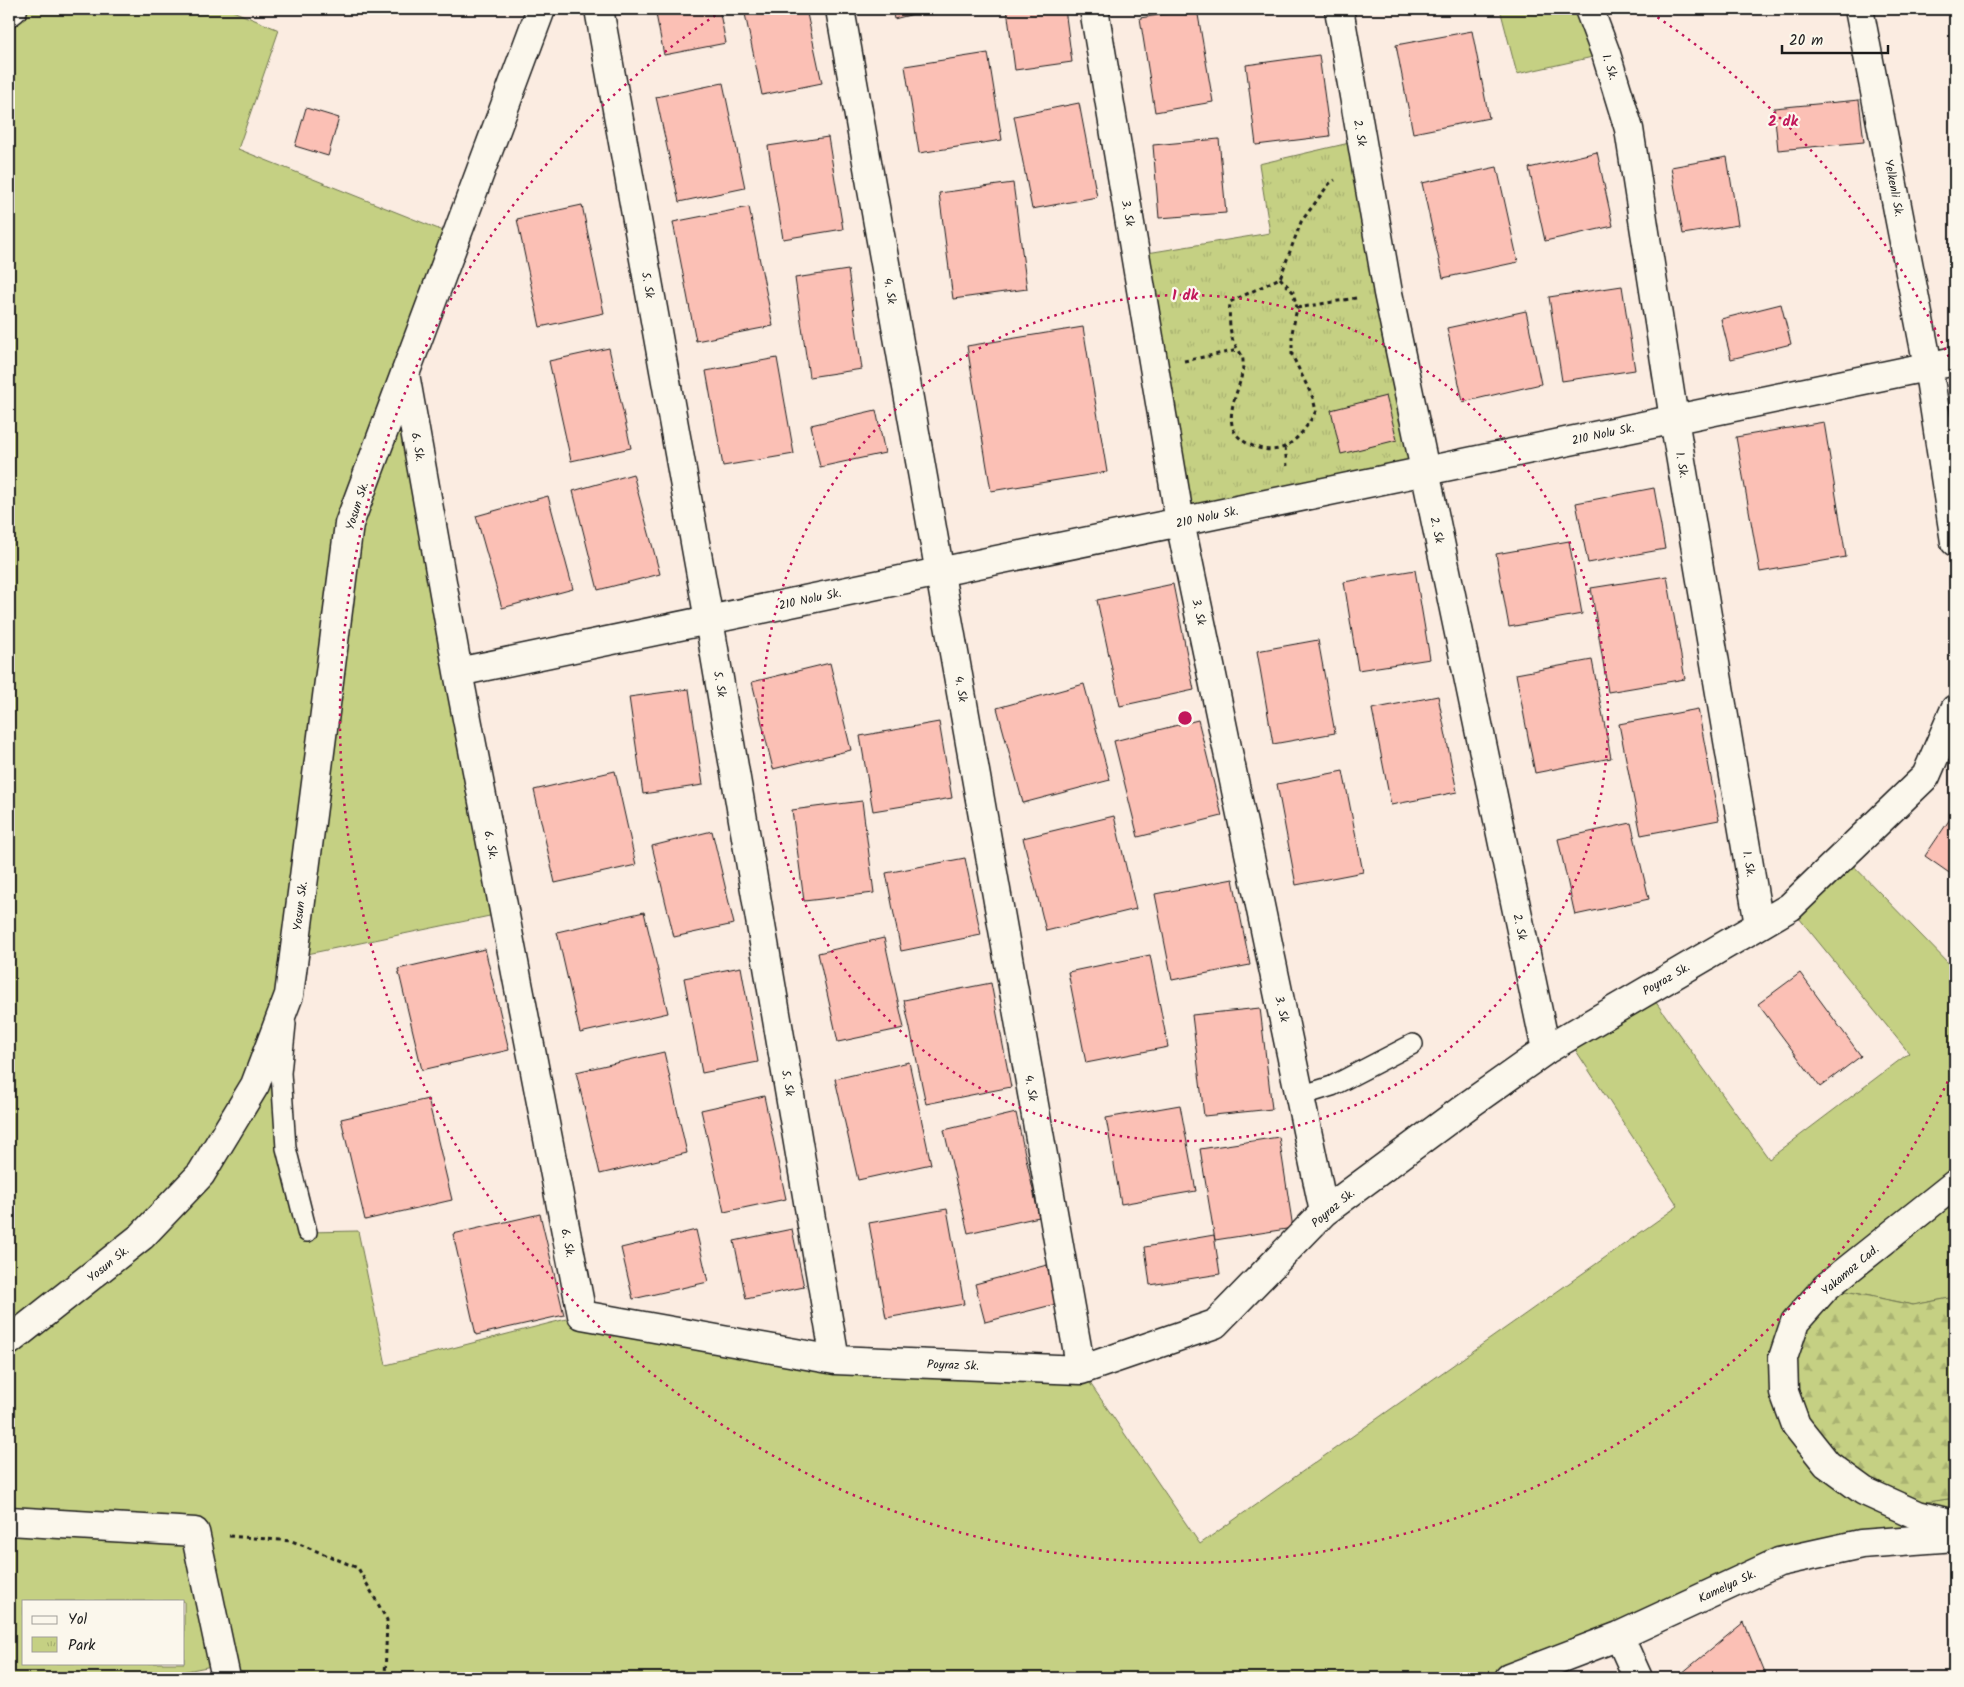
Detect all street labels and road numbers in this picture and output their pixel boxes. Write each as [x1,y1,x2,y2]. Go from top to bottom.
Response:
street label: 1. Sk. [1596,52,1623,83]
street label: 2. Sk [1348,118,1371,148]
street label: Yelkenli Sk. [1879,158,1908,219]
street label: 3. Sk [1116,198,1139,228]
street label: 5. Sk [636,271,659,300]
street label: 4. Sk [878,276,901,306]
street label: 210 Nolu Sk. [1570,419,1636,450]
street label: 6. Sk. [406,431,429,463]
street label: 1. Sk. [1670,450,1693,480]
street label: Yosun Sk. [341,480,374,533]
street label: 210 Nolu Sk. [1174,502,1240,533]
street label: 2. Sk [1424,515,1449,545]
street label: 210 Nolu Sk. [777,584,843,615]
street label: 3. Sk [1186,597,1211,627]
street label: 5. Sk [708,670,731,699]
street label: 4. Sk [949,674,972,704]
street label: 6. Sk. [478,829,503,861]
street label: 1. Sk. [1737,849,1760,879]
street label: Yosun Sk. [288,880,313,932]
street label: 2. Sk [1507,912,1532,942]
street label: Poyraz Sk. [1639,958,1694,1001]
street label: 3. Sk [1269,994,1294,1024]
street label: 5. Sk [776,1069,799,1098]
street label: 4. Sk [1019,1073,1042,1103]
street label: Poyraz Sk. [1307,1184,1360,1232]
street label: 6. Sk. [555,1227,580,1259]
street label: Yakamoz Cad. [1817,1240,1884,1300]
street label: Yosun Sk. [83,1241,134,1287]
street label: Poyraz Sk. [927,1355,980,1376]
street label: Kamelya Sk. [1695,1565,1759,1608]

